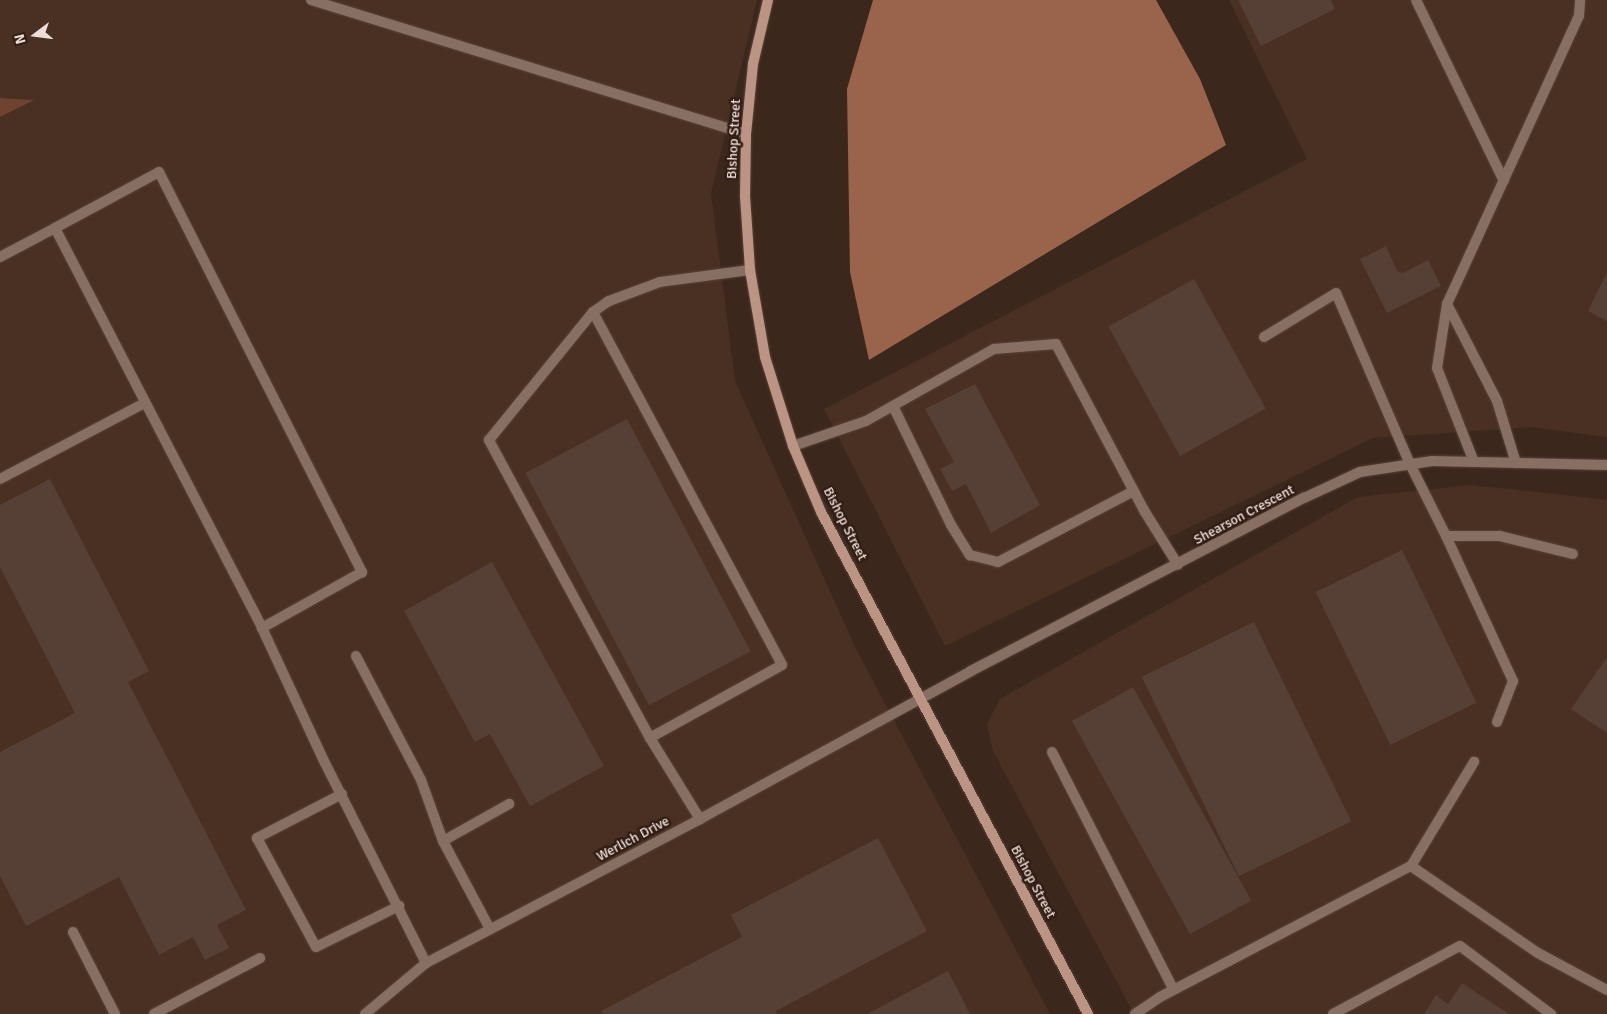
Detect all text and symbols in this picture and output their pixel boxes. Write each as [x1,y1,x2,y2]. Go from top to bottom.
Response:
north arrow [10,10,60,60]
text: N [11,32,30,46]
street label: Bishop Street [724,98,744,180]
street label: Shearson Crescent [1191,481,1297,549]
street label: Bishop Street [819,484,871,564]
street label: Werlich Drive [594,813,672,865]
street label: Bishop Street [1007,843,1059,921]

